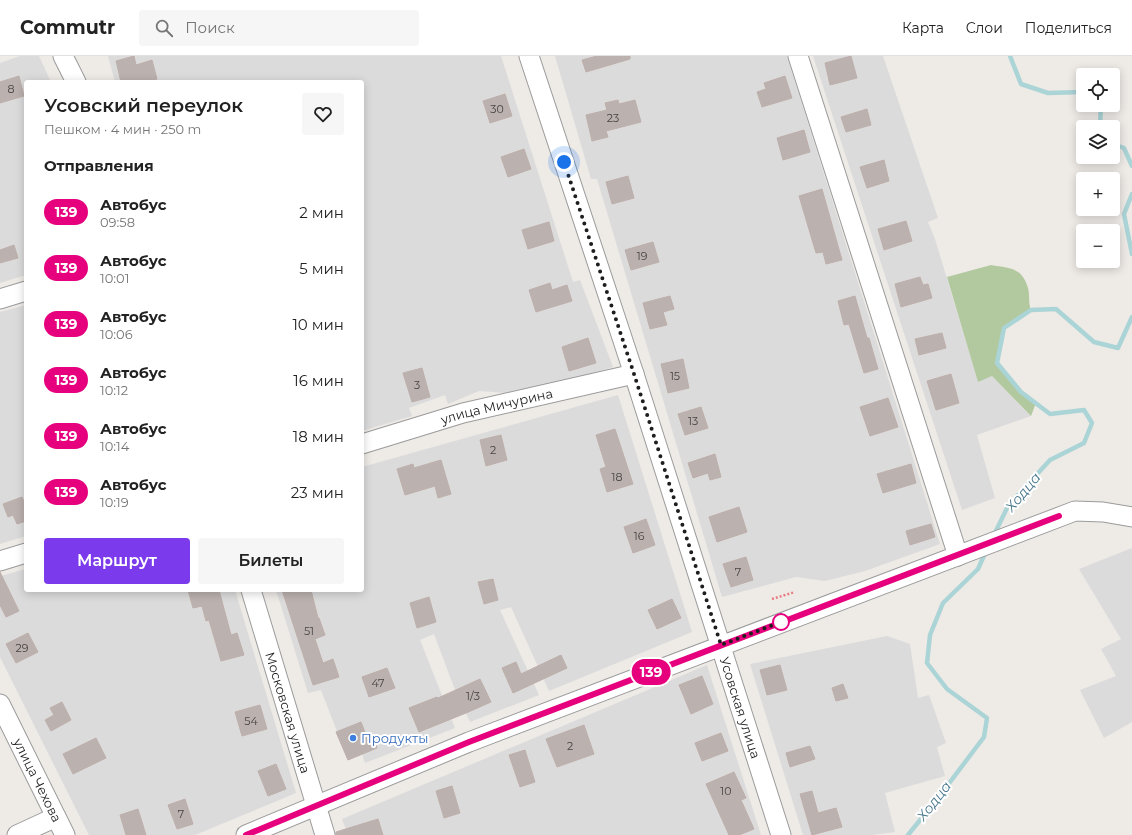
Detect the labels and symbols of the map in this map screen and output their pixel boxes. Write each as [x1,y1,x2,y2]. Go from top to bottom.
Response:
house number: 8 [7,82,15,96]
house number: 30 [490,102,504,116]
house number: 23 [607,111,619,125]
your location [554,152,574,172]
house number: 19 [637,249,648,263]
house number: 15 [670,369,680,383]
house number: 3 [414,378,420,392]
street label: улица Мичурина [438,385,554,428]
house number: 13 [688,414,698,428]
house number: 2 [490,443,496,457]
water label: Ходца [1001,469,1045,516]
house number: 18 [612,470,623,484]
house number: 16 [634,529,645,543]
house number: 7 [735,565,741,579]
unlabelled marker [772,613,790,631]
house number: 51 [304,624,314,638]
house number: 29 [16,641,29,655]
street label: Московская улица [262,650,314,775]
street label: Усовская улица [717,655,764,760]
line badge: 139 [628,659,674,685]
house number: 47 [371,676,385,690]
house number: 1/3 [466,689,480,703]
house number: 54 [244,714,258,728]
place label: Продукты [361,730,428,746]
marker: Продукты [348,733,358,743]
street label: улица Чехова [10,735,65,825]
house number: 2 [567,739,573,753]
water label: Ходца [912,777,955,825]
house number: 10 [720,784,732,798]
house number: 7 [178,807,184,821]

